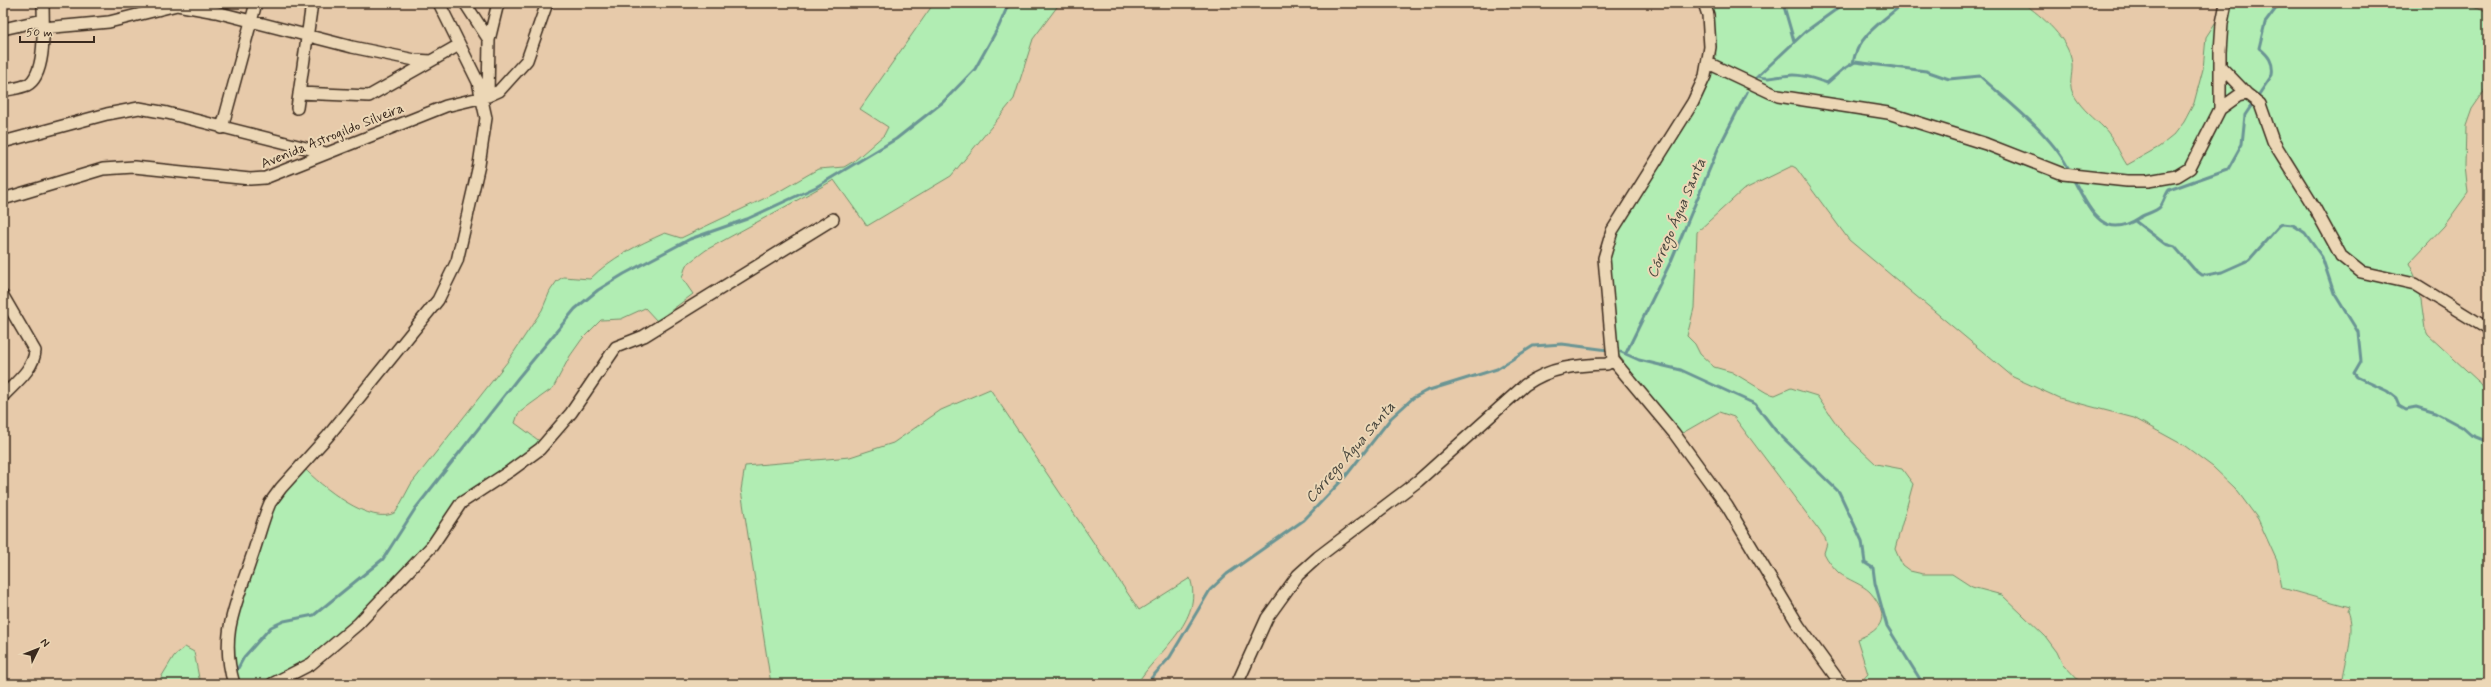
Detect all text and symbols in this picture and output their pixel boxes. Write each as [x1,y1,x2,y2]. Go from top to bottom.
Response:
scale bar [20,18,94,44]
text: 50 m [26,25,53,41]
street label: Avenida Astrogildo Silveira [258,99,407,173]
water label: Córrego Água Santa [1643,155,1712,282]
water label: Córrego Água Santa [1301,397,1401,508]
north arrow [18,629,58,669]
text: N [37,635,52,650]

